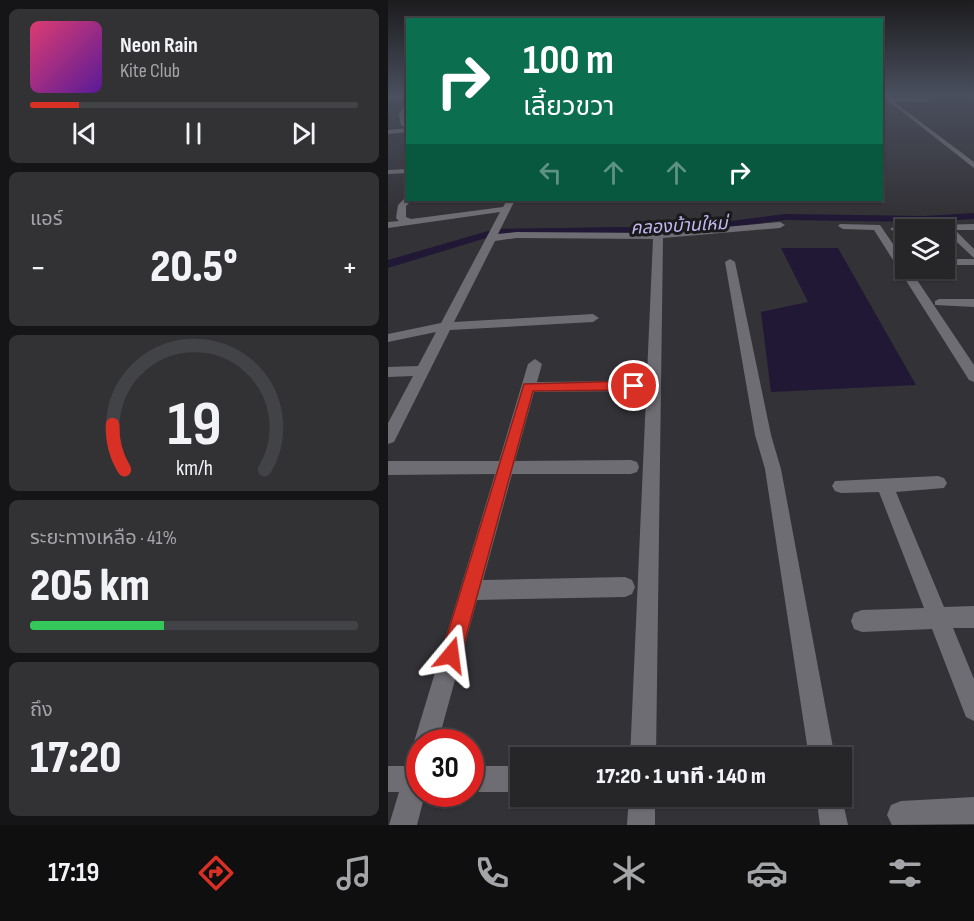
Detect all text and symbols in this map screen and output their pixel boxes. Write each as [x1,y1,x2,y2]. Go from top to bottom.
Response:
text: Neon Rain [120,32,198,59]
text: 100 m [523,35,614,86]
icon: right [424,42,502,120]
text: Kite Club [120,59,180,83]
text: เลี้ยวขวา [523,91,614,123]
icon: previous [68,117,101,150]
icon: pause [177,117,210,150]
icon: next [287,117,320,150]
icon: left [534,156,567,189]
icon: ahead [597,156,630,189]
icon: ahead [660,156,693,189]
icon: right [723,156,756,189]
text: แอร์ [30,207,62,231]
water label: คลองบ้านใหม่ [630,213,731,239]
map controls [895,219,955,279]
button: layers [895,219,955,279]
text: 20.5° [150,240,238,295]
text: − [30,248,46,288]
text: + [342,248,358,288]
pin [608,360,659,411]
icon: arrive [617,369,650,402]
text: 19 [167,388,221,463]
text: km/h [175,456,213,481]
text: ระยะทางเหลือ · 41% [30,526,177,550]
text: 205 km [30,559,150,614]
position arrow [419,623,483,687]
text: ถึง [30,698,53,722]
speed limit sign: 30 [406,729,484,807]
text: 17:20 [30,731,121,786]
text: 17:20 · 1 นาที · 140 m [596,763,766,790]
icon: directions [195,852,237,894]
icon: music [333,852,375,894]
icon: phone [471,852,513,894]
icon: climate [608,852,650,894]
icon: car [746,852,788,894]
icon: filters [884,852,926,894]
text: 17:19 [48,857,99,889]

